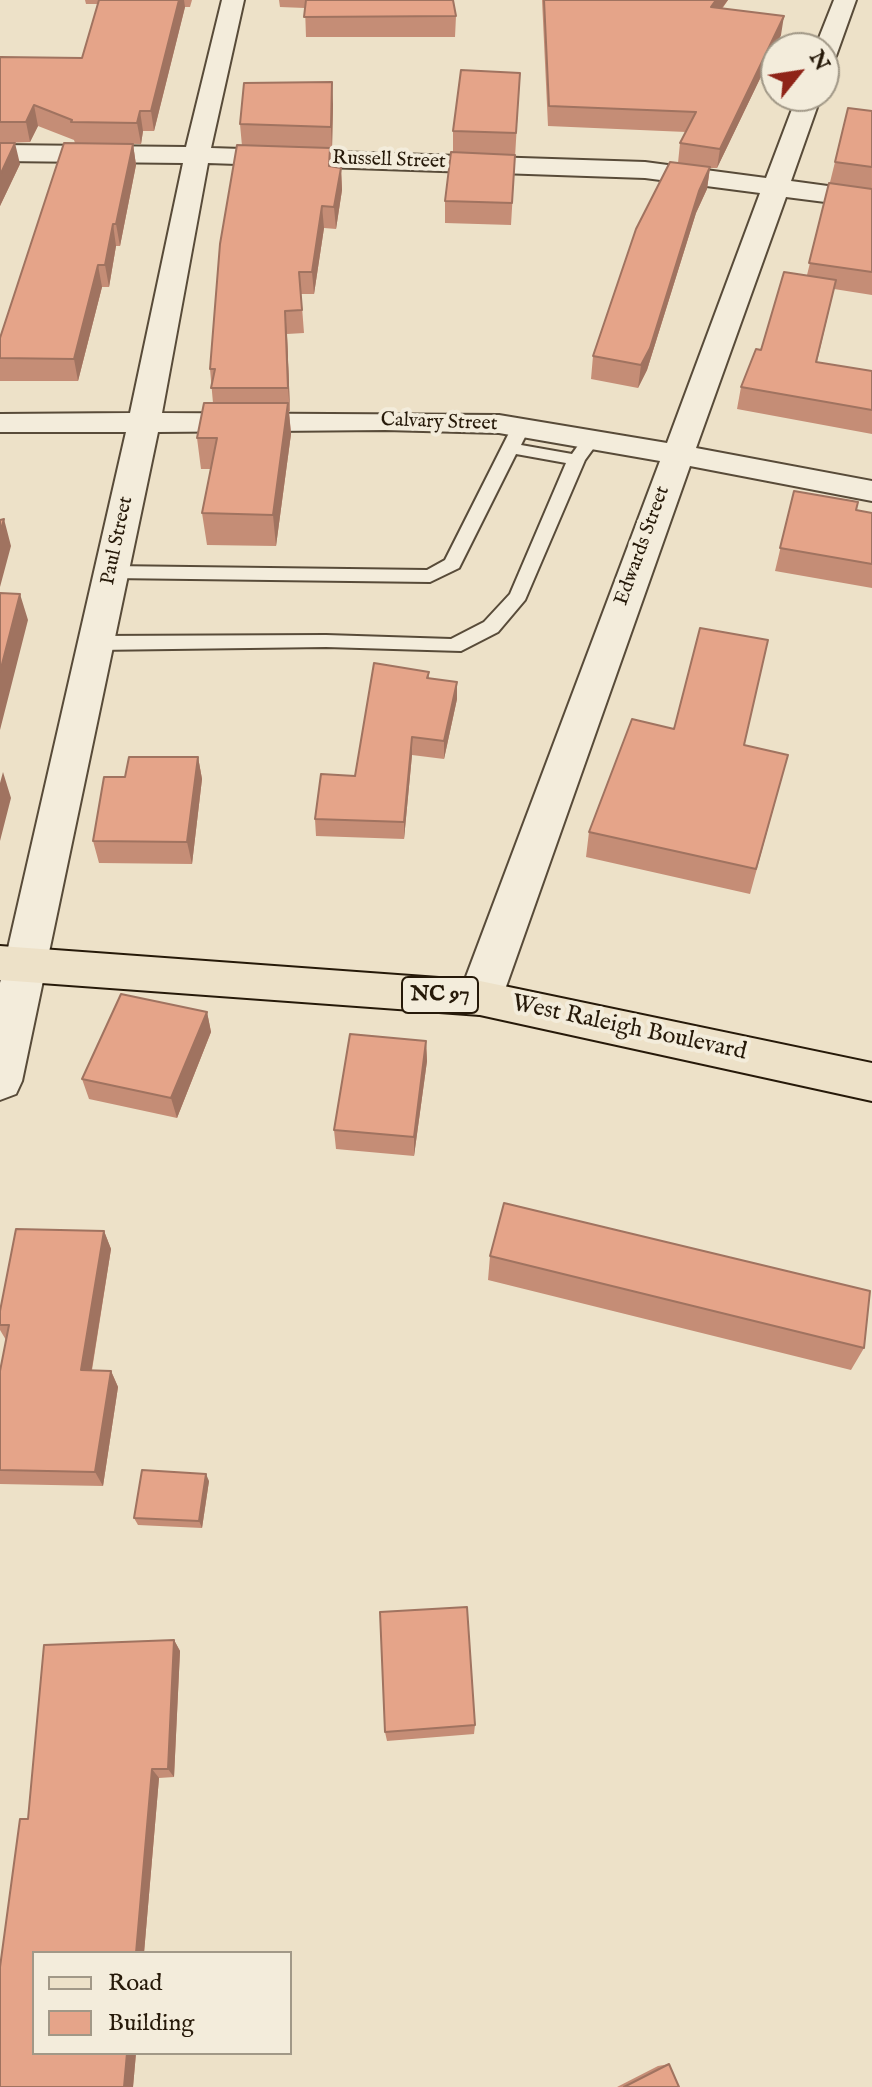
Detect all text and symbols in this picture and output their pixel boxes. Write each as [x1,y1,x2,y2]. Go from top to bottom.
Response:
north arrow [760,32,840,112]
text: N [802,46,836,76]
street label: Russell Street [332,147,446,175]
street label: Calvary Street [380,409,498,437]
street label: Edwards Street [610,483,676,609]
street label: Paul Street [97,494,139,588]
road number: NC 97 [402,977,478,1013]
street label: West Raleigh Boulevard [509,990,749,1068]
legend [32,1951,292,2055]
text: Road [108,1968,162,1999]
text: Building [108,2008,194,2039]

